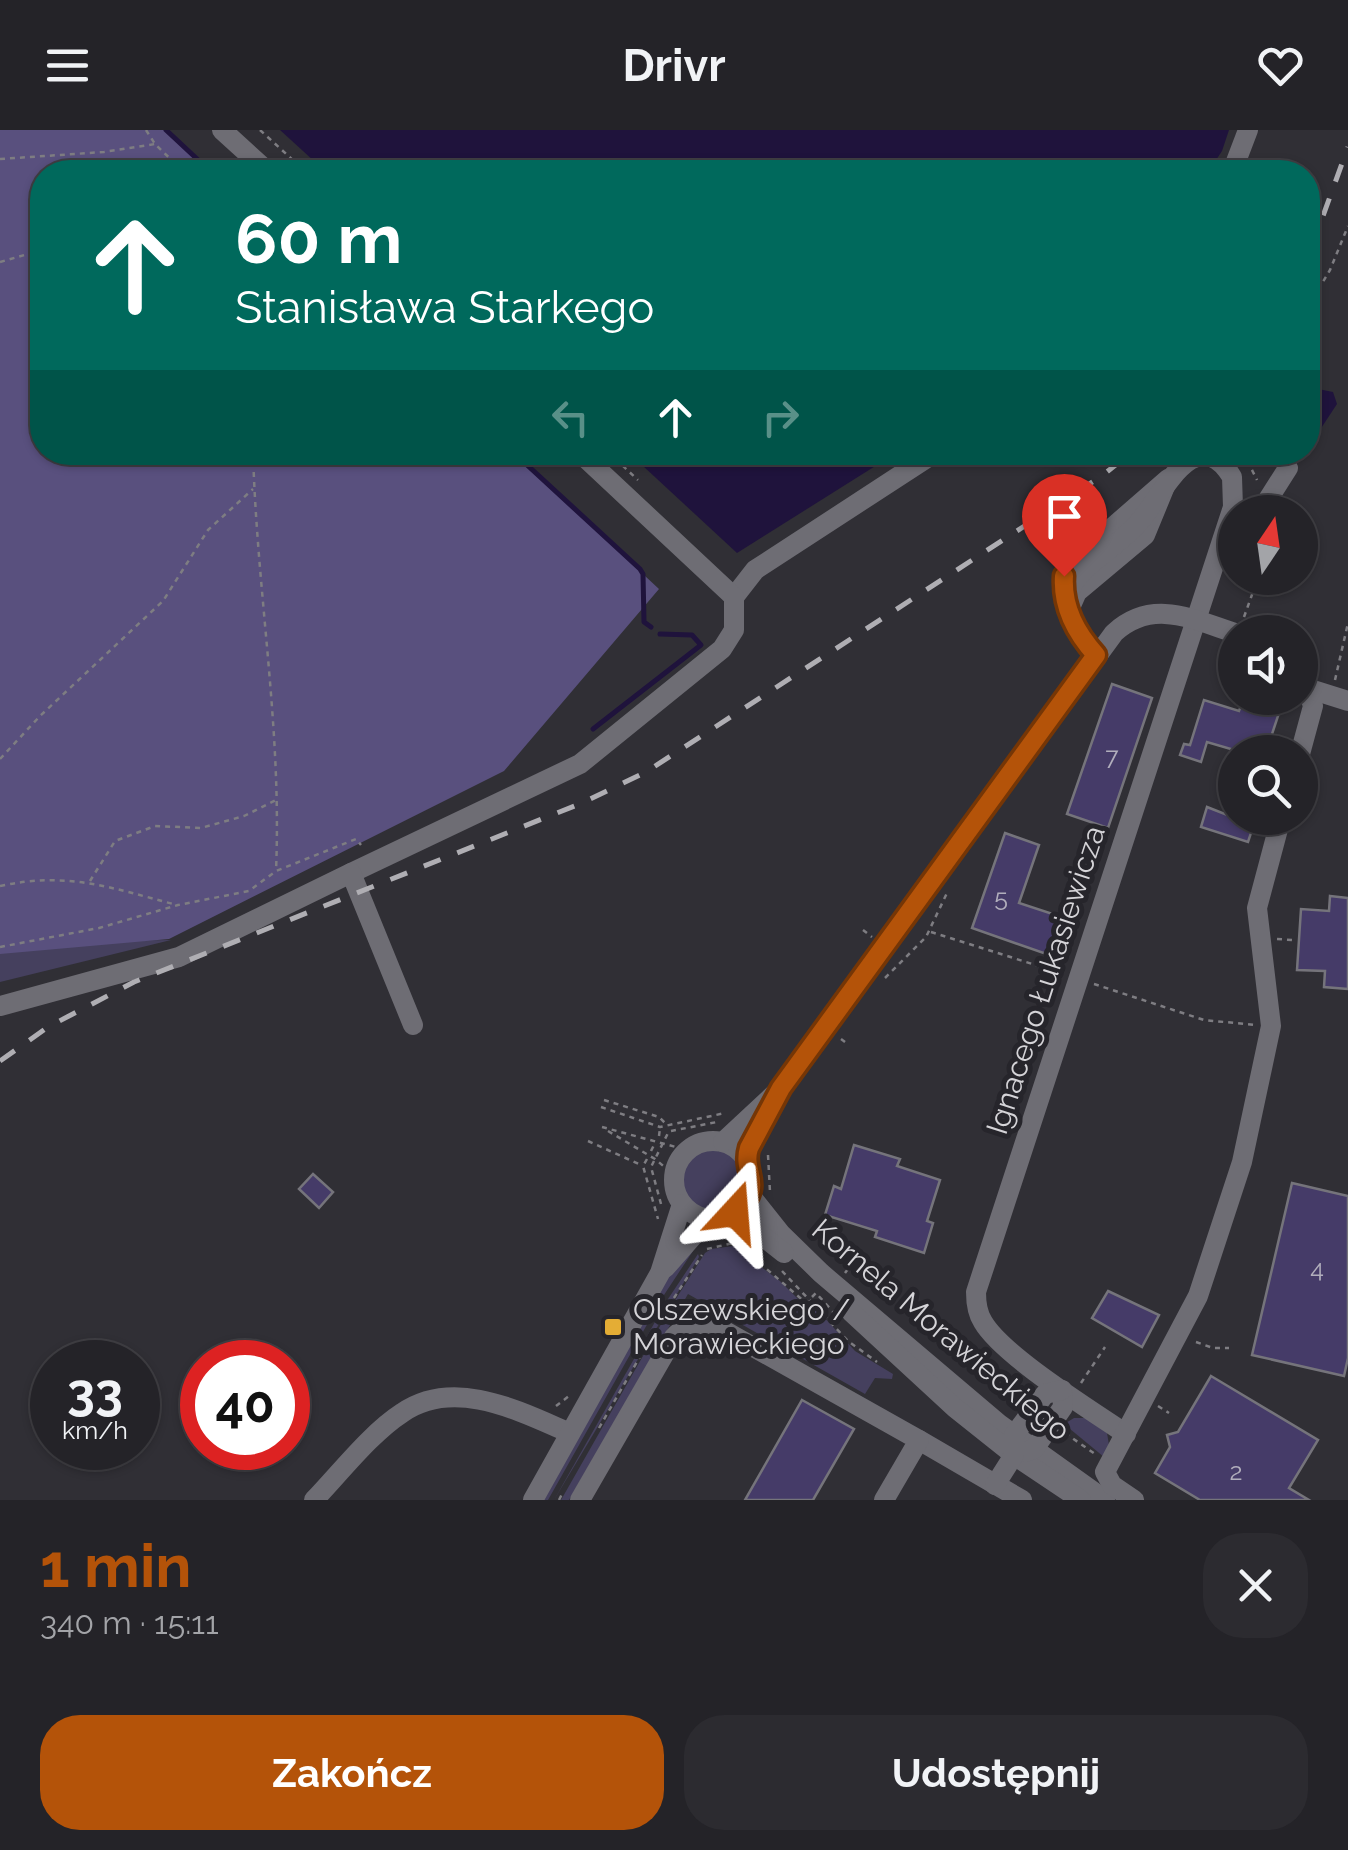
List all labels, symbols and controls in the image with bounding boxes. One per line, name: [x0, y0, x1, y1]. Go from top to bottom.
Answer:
icon: menu: [40, 38, 95, 93]
icon: heart: [1253, 38, 1308, 93]
text: Drivr: [622, 39, 726, 92]
text: 60 m: [235, 197, 402, 279]
icon: ahead: [70, 200, 200, 330]
text: Stanisława Starkego: [235, 281, 654, 334]
icon: left: [543, 390, 598, 445]
icon: ahead: [648, 390, 703, 445]
icon: right: [753, 390, 808, 445]
pin: [1022, 474, 1107, 577]
icon: arrive: [1037, 489, 1092, 544]
north arrow: [1218, 495, 1318, 595]
map controls: [1218, 495, 1318, 835]
button: sound: [1218, 615, 1318, 715]
button: search: [1218, 735, 1318, 835]
house number: 7: [1105, 741, 1119, 771]
street label: Ignacego Łukasiewicza: [979, 821, 1112, 1138]
house number: 5: [994, 882, 1008, 912]
position arrow: [683, 1160, 787, 1264]
street label: Kornela Morawieckiego: [805, 1212, 1077, 1448]
house number: 4: [1310, 1253, 1324, 1283]
place label: Olszewskiego / Morawieckiego: [633, 1292, 851, 1361]
marker: Olszewskiego / Morawieckiego: [602, 1316, 624, 1338]
speed limit sign: 40: [180, 1340, 310, 1470]
text: 33: [67, 1363, 123, 1422]
text: km/h: [62, 1415, 128, 1445]
house number: 2: [1229, 1456, 1243, 1486]
text: 1 min: [40, 1531, 191, 1601]
button: close: [1203, 1533, 1308, 1638]
text: 340 m · 15:11: [40, 1604, 219, 1641]
button: Zakończ: [40, 1715, 664, 1830]
button: Udostępnij: [684, 1715, 1308, 1830]

